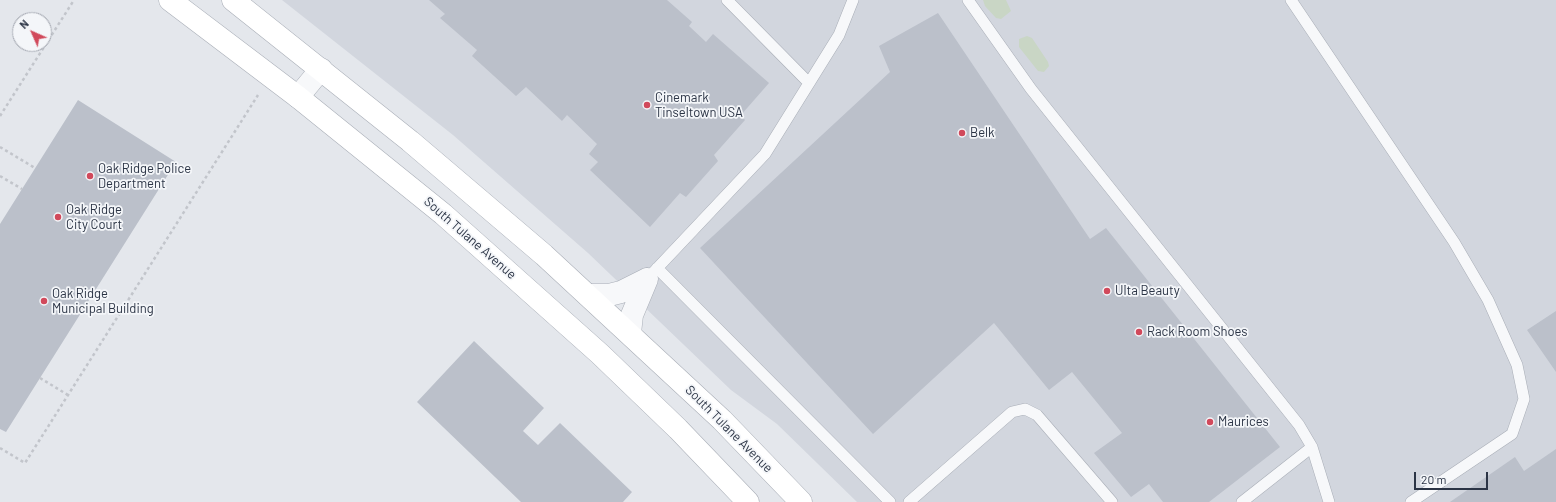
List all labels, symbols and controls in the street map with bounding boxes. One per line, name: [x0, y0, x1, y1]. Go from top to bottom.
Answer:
north arrow: [12, 12, 52, 52]
text: N: [17, 17, 31, 31]
place label: Cinemark Tinseltown USA: [655, 90, 743, 121]
marker: Cinemark Tinseltown USA: [642, 100, 652, 110]
place label: Belk: [970, 125, 995, 141]
marker: Belk: [957, 128, 967, 138]
place label: Oak Ridge Police Department: [98, 161, 191, 192]
marker: Oak Ridge Police Department: [85, 171, 95, 181]
street label: South Tulane Avenue: [421, 194, 519, 282]
place label: Oak Ridge City Court: [66, 202, 122, 233]
marker: Oak Ridge City Court: [53, 212, 63, 222]
place label: Ulta Beauty: [1115, 283, 1180, 299]
place label: Oak Ridge Municipal Building: [52, 286, 154, 317]
marker: Ulta Beauty: [1102, 286, 1112, 296]
marker: Oak Ridge Municipal Building: [39, 296, 49, 306]
place label: Rack Room Shoes: [1147, 324, 1248, 340]
marker: Rack Room Shoes: [1134, 327, 1144, 337]
street label: South Tulane Avenue: [682, 382, 776, 476]
place label: Maurices: [1218, 414, 1269, 430]
marker: Maurices: [1205, 417, 1215, 427]
scale bar: [1416, 464, 1490, 490]
text: 20 m: [1421, 472, 1447, 486]

